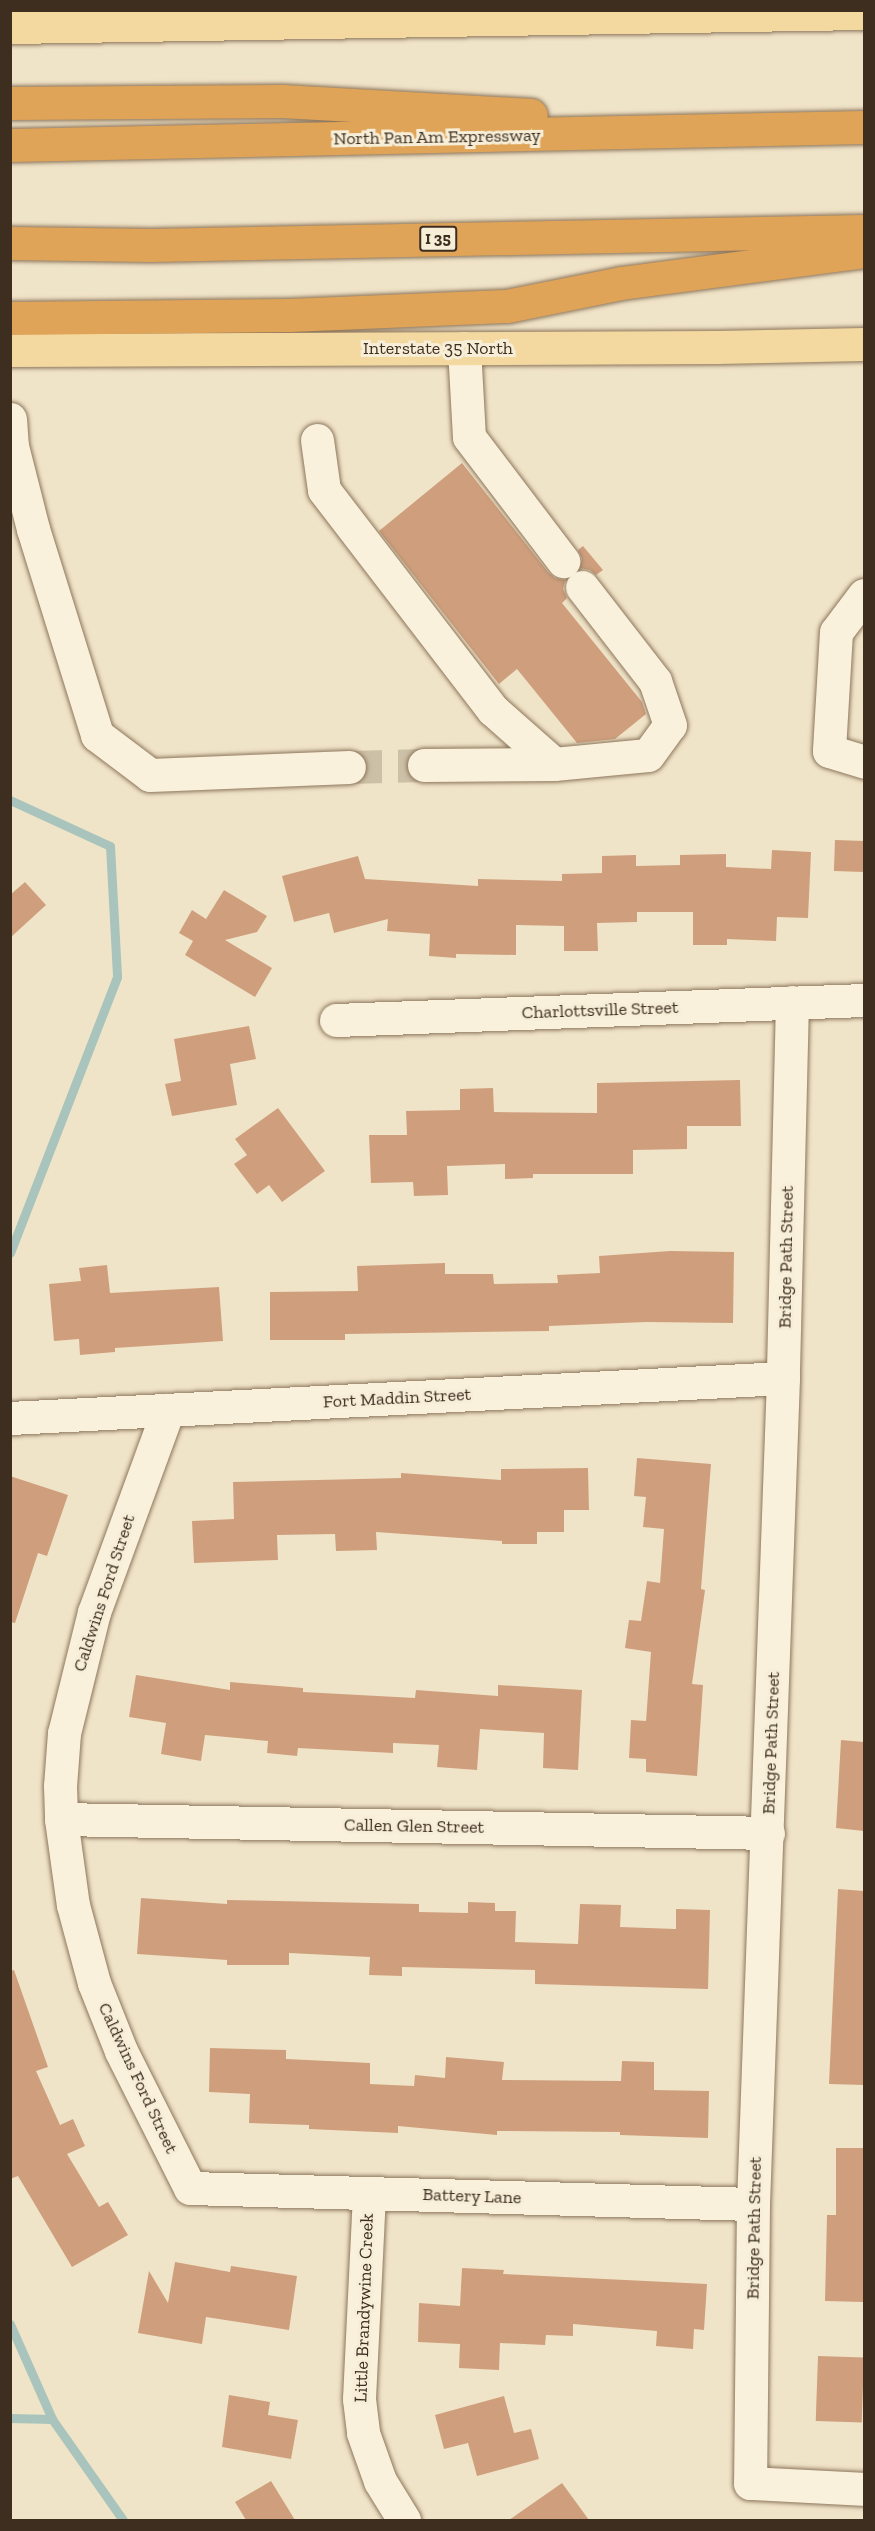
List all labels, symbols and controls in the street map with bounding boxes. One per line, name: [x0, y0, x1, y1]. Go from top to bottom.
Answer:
street label: North Pan Am Expressway: [333, 124, 541, 150]
road number: I 35: [418, 226, 458, 252]
street label: Interstate 35 North: [363, 337, 513, 359]
street label: Charlottsville Street: [521, 996, 679, 1024]
street label: Bridge Path Street: [774, 1185, 798, 1329]
street label: Fort Maddin Street: [322, 1383, 472, 1413]
street label: Caldwins Ford Street: [68, 1512, 140, 1674]
street label: Bridge Path Street: [758, 1671, 784, 1815]
street label: Callen Glen Street: [344, 1814, 484, 1838]
street label: Caldwins Ford Street: [94, 1999, 182, 2157]
street label: Bridge Path Street: [742, 2156, 766, 2300]
street label: Battery Lane: [422, 2183, 522, 2209]
street label: Little Brandywine Creek: [350, 2213, 378, 2403]

